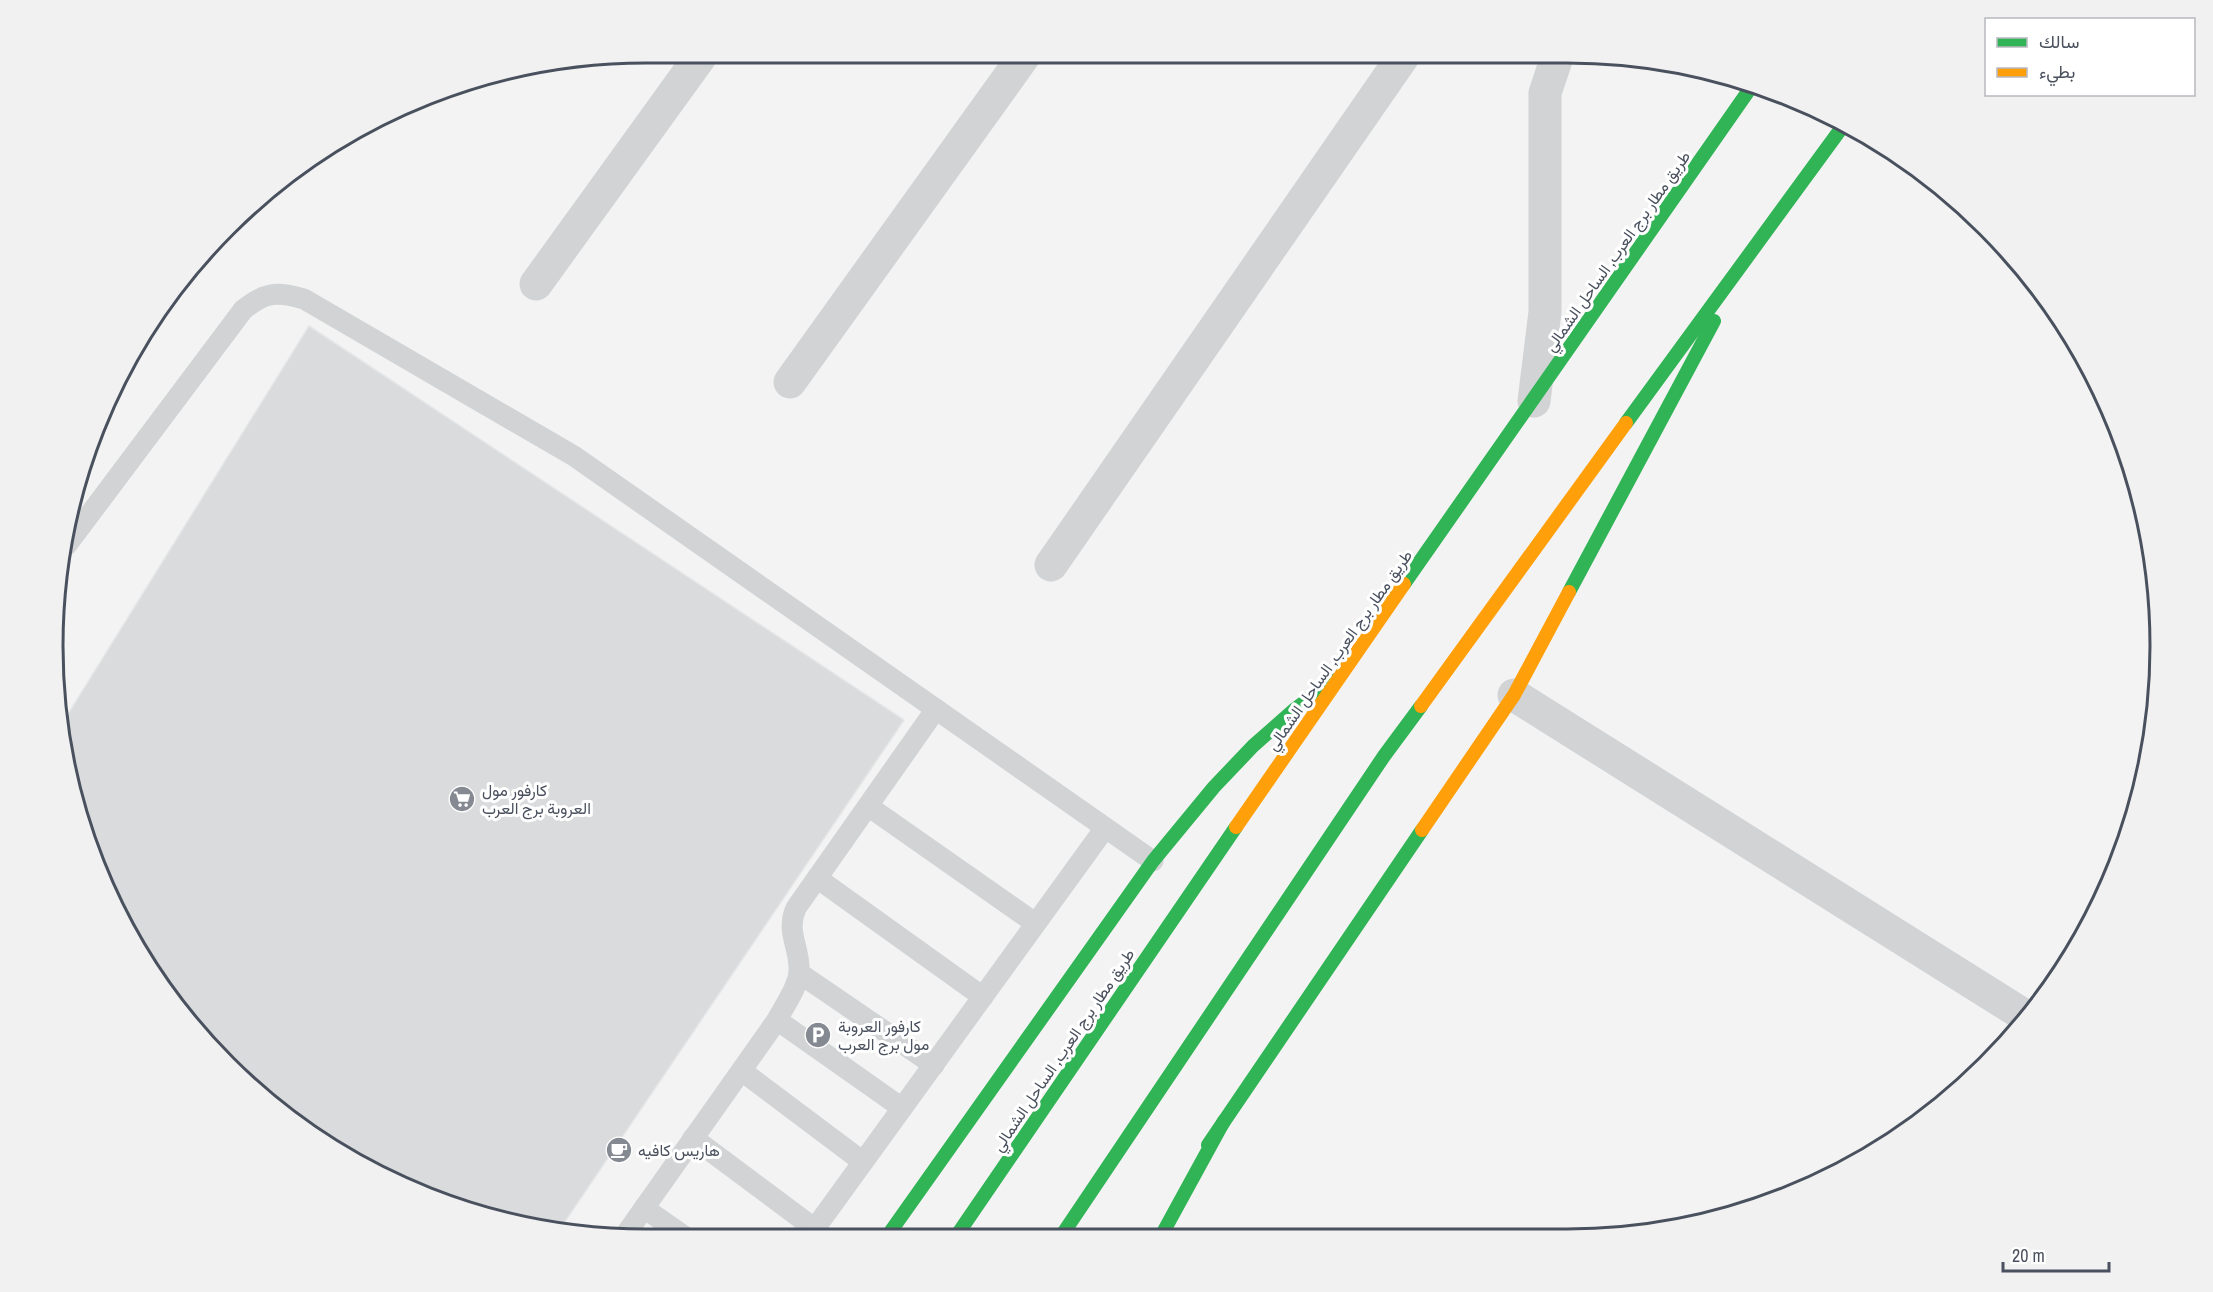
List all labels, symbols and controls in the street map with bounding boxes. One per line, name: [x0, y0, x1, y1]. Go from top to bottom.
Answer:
legend: [1985, 18, 2195, 96]
text: سالك: [2039, 29, 2079, 54]
text: بطيء: [2039, 59, 2075, 87]
street label: طريق مطار برج العرب, الساحل الشمالي: [1539, 146, 1697, 358]
street label: طريق مطار برج العرب, الساحل الشمالي: [1261, 545, 1419, 757]
place label: كارفور مول العروبة برج العرب: [482, 779, 591, 820]
supermarket icon: كارفور مول العروبة برج العرب: [447, 784, 477, 814]
street label: طريق مطار برج العرب, الساحل الشمالي: [987, 944, 1142, 1157]
place label: كارفور العروبة مول برج العرب: [838, 1015, 929, 1056]
parking icon: كارفور العروبة مول برج العرب: [803, 1020, 833, 1050]
cafe icon: هاريس كافيه: [604, 1135, 634, 1165]
place label: هاريس كافيه: [638, 1139, 720, 1161]
scale bar: [2003, 1235, 2110, 1273]
text: 20 m: [2012, 1243, 2045, 1268]

